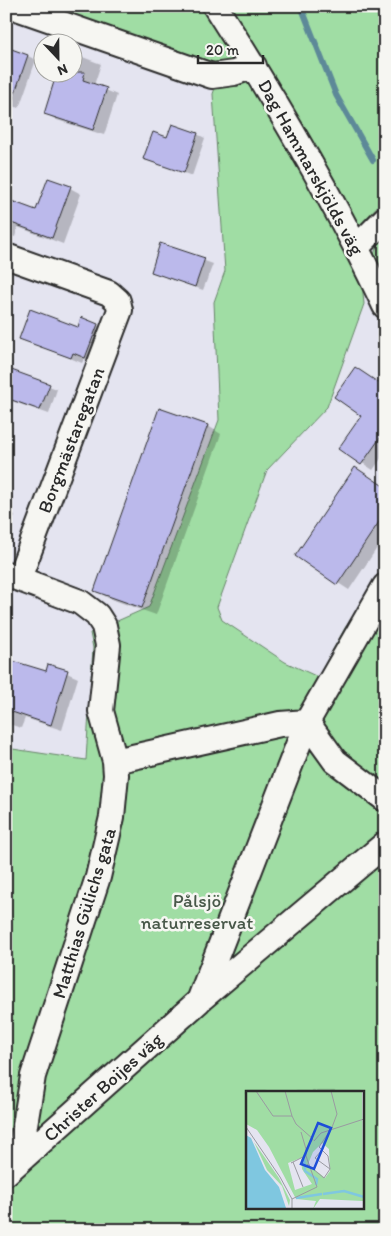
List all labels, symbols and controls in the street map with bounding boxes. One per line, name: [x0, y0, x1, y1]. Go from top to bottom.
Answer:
north arrow: [32, 32, 82, 82]
scale bar: [198, 32, 264, 64]
text: 20 m: [206, 41, 240, 59]
text: N: [55, 60, 70, 79]
street label: Dag Hammarskjölds väg: [253, 75, 369, 259]
street label: Borgmästaregatan: [33, 364, 110, 516]
street label: Matthias Gülichs gata: [47, 825, 121, 1001]
park label: Pålsjö naturreservat: [141, 889, 253, 934]
street label: Christer Boijes väg: [39, 1027, 167, 1147]
inset map: [246, 1091, 364, 1208]

